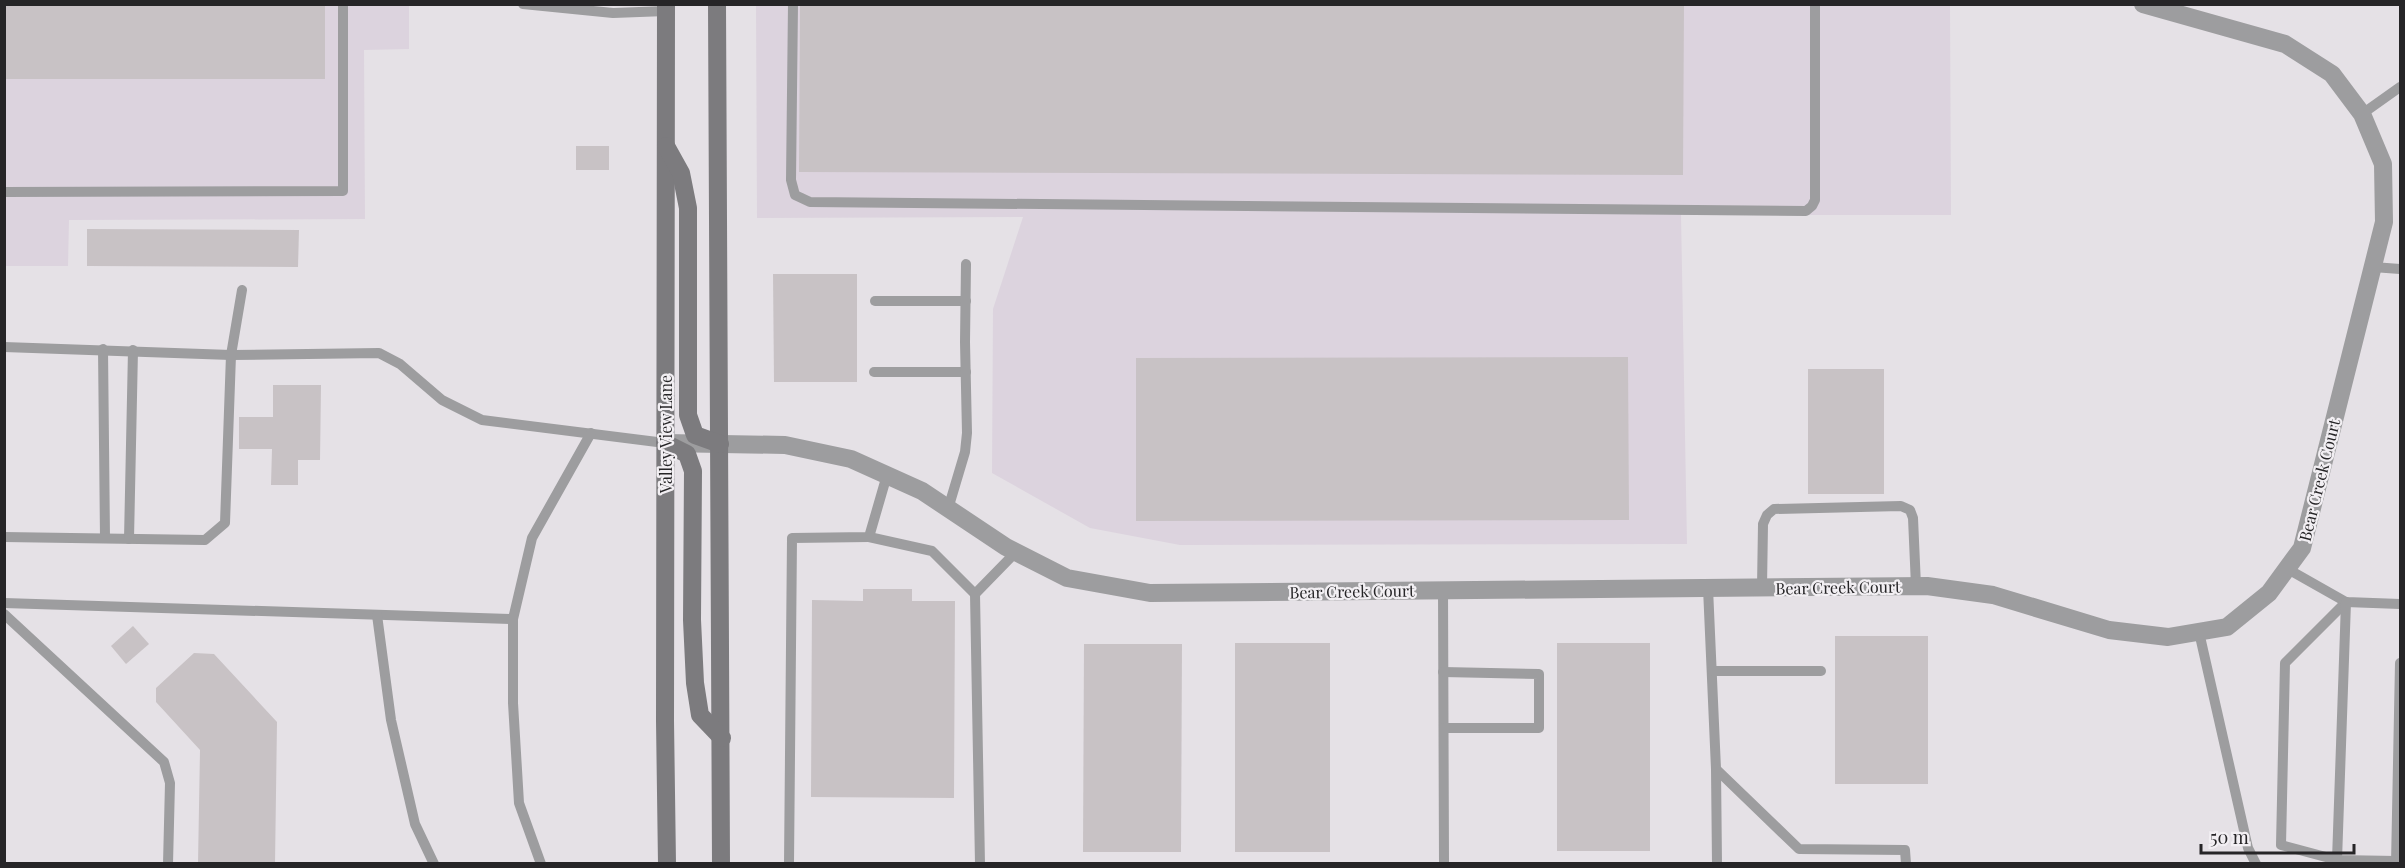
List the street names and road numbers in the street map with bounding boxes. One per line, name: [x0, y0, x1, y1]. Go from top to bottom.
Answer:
street label: Valley View Lane: [655, 375, 676, 494]
street label: Bear Creek Court: [2294, 416, 2344, 543]
street label: Bear Creek Court: [1775, 575, 1901, 599]
street label: Bear Creek Court: [1289, 579, 1415, 603]

